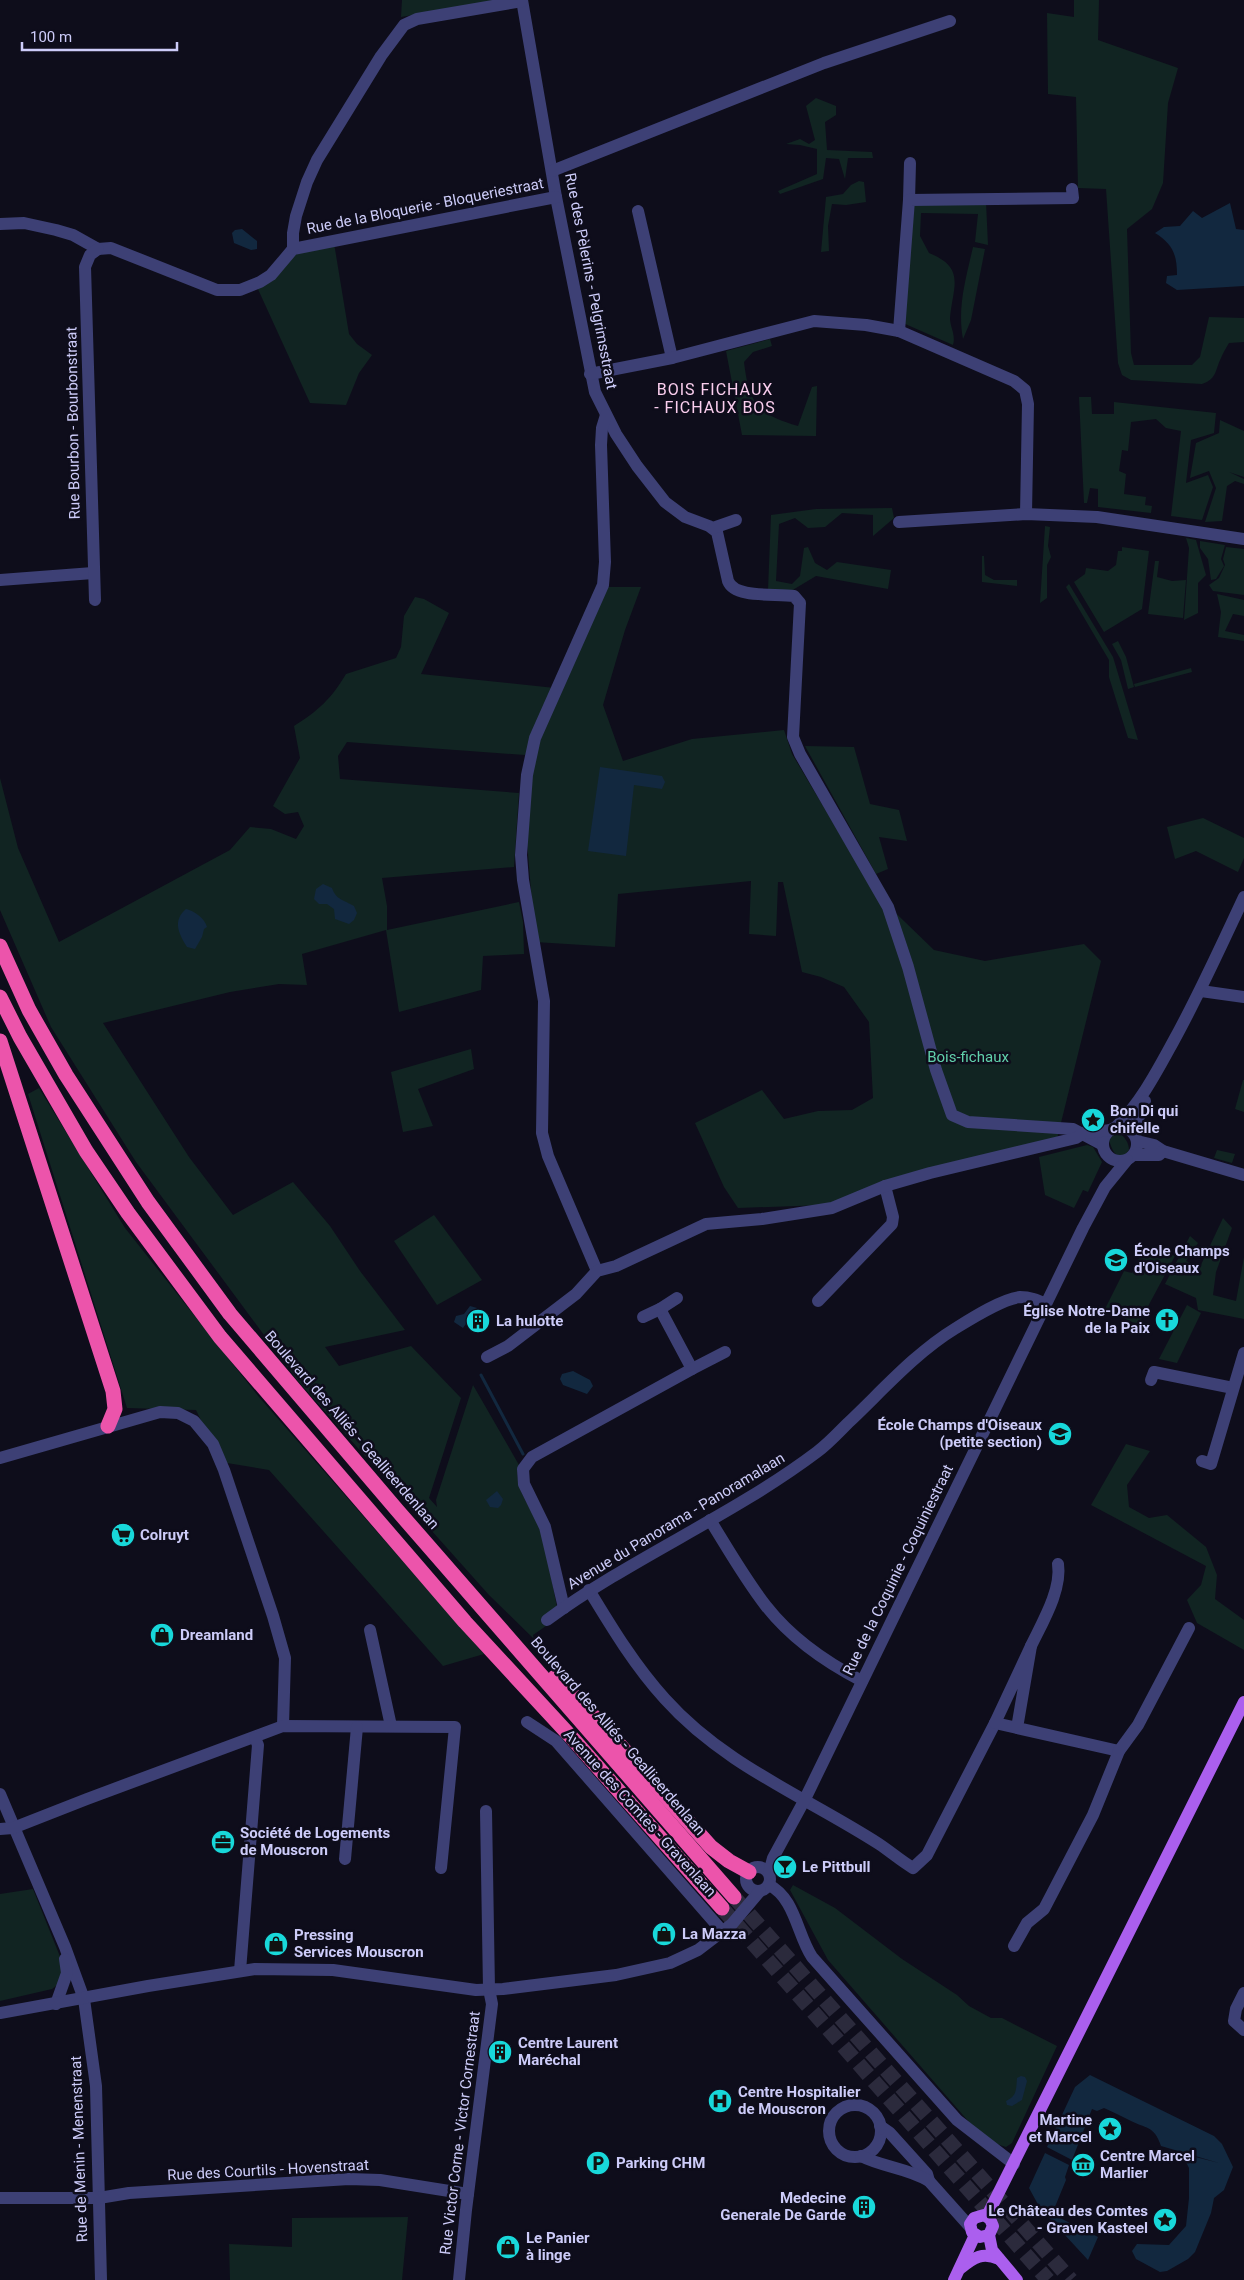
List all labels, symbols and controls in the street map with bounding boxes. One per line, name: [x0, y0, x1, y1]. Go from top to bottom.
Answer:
scale bar: [22, 20, 178, 52]
text: 100 m: [30, 28, 72, 46]
street label: Rue des Pèlerins - Pelgrimsstraat: [561, 171, 621, 391]
street label: Rue de la Bloquerie - Bloqueriestraat: [305, 174, 545, 238]
street label: Rue Bourbon - Bourbonstraat: [62, 327, 84, 519]
district label: BOIS FICHAUX - FICHAUX BOS: [654, 380, 776, 417]
park label: Bois-fichaux: [927, 1048, 1009, 1066]
place label: Bon Di qui chifelle: [1110, 1102, 1178, 1137]
place icon: Bon Di qui chifelle: [1080, 1107, 1106, 1133]
place label: École Champs d'Oiseaux: [1134, 1242, 1230, 1277]
school or university icon: École Champs d'Oiseaux: [1103, 1247, 1129, 1273]
place label: Église Notre-Dame de la Paix: [1023, 1302, 1150, 1337]
church icon: Église Notre-Dame de la Paix: [1154, 1307, 1180, 1333]
building icon: La hulotte: [465, 1308, 491, 1334]
place label: La hulotte: [496, 1312, 563, 1330]
street label: Boulevard des Alliés - Geallieerdenlaan: [261, 1327, 443, 1533]
place label: École Champs d'Oiseaux (petite section): [877, 1416, 1042, 1451]
school or university icon: École Champs d'Oiseaux (petite section): [1047, 1421, 1073, 1447]
street label: Avenue du Panorama - Panoramalaan: [564, 1449, 788, 1593]
street label: Rue de la Coquinie - Coquiniestraat: [839, 1462, 957, 1678]
supermarket icon: Colruyt: [110, 1522, 136, 1548]
place label: Colruyt: [140, 1526, 189, 1544]
shop icon: Dreamland: [149, 1622, 175, 1648]
place label: Dreamland: [180, 1626, 253, 1644]
street label: Boulevard des Alliés - Geallieerdenlaan: [527, 1633, 709, 1839]
street label: Avenue des Comtes - Gravenlaan: [560, 1726, 720, 1900]
place label: Société de Logements de Mouscron: [240, 1824, 391, 1859]
office icon: Société de Logements de Mouscron: [210, 1829, 236, 1855]
bar icon: Le Pittbull: [772, 1854, 798, 1880]
place label: Le Pittbull: [802, 1858, 871, 1876]
shop icon: La Mazza: [651, 1921, 677, 1947]
place label: La Mazza: [682, 1925, 746, 1943]
place label: Pressing Services Mouscron: [294, 1926, 424, 1961]
shop icon: Pressing Services Mouscron: [263, 1931, 289, 1957]
street label: Rue Victor Corne - Victor Cornestraat: [436, 2010, 484, 2256]
place label: Centre Laurent Maréchal: [518, 2034, 618, 2069]
building icon: Centre Laurent Maréchal: [487, 2039, 513, 2065]
street label: Rue de Menin - Menenstraat: [67, 2055, 91, 2242]
place label: Centre Hospitalier de Mouscron: [738, 2083, 861, 2118]
hospital icon: Centre Hospitalier de Mouscron: [707, 2088, 733, 2114]
place label: Martine et Marcel: [1029, 2111, 1092, 2146]
place icon: Martine et Marcel: [1097, 2116, 1123, 2142]
place label: Centre Marcel Marlier: [1100, 2147, 1195, 2182]
parking icon: Parking CHM: [585, 2150, 611, 2176]
museum icon: Centre Marcel Marlier: [1070, 2152, 1096, 2178]
place label: Parking CHM: [616, 2154, 705, 2172]
street label: Rue des Courtils - Hovenstraat: [167, 2156, 369, 2184]
place label: Medecine Generale De Garde: [720, 2189, 846, 2224]
building icon: Medecine Generale De Garde: [851, 2194, 877, 2220]
place label: Le Château des Comtes - Graven Kasteel: [988, 2202, 1148, 2237]
place icon: Le Château des Comtes - Graven Kasteel: [1152, 2207, 1178, 2233]
place label: Le Panier à linge: [526, 2229, 590, 2264]
shop icon: Le Panier à linge: [495, 2234, 521, 2260]

